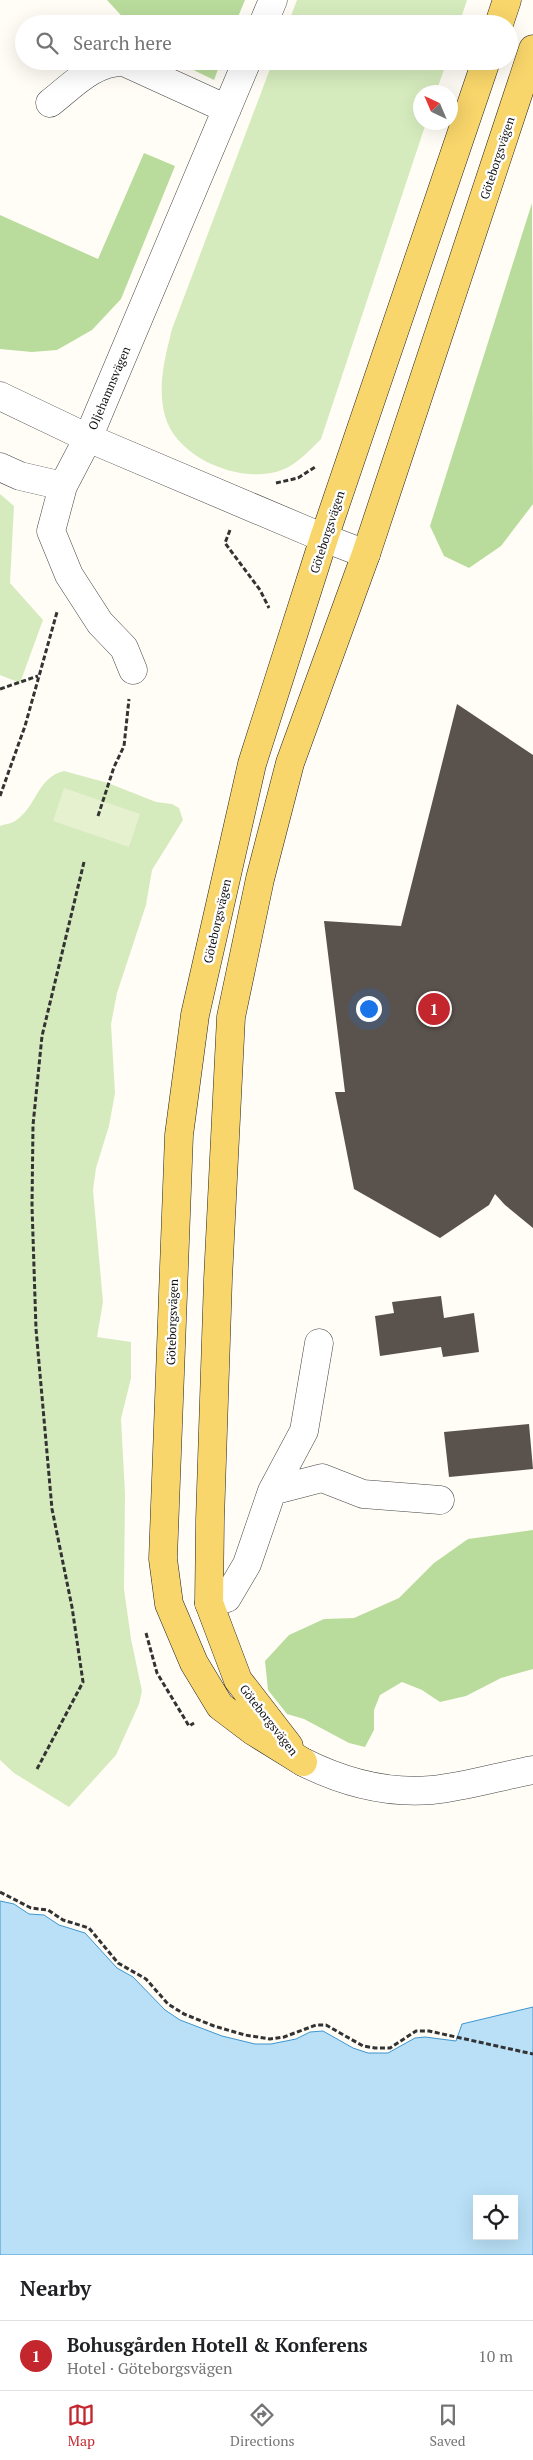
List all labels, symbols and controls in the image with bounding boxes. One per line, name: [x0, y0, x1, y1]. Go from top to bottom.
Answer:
search box: [15, 15, 518, 70]
icon: search: [33, 29, 61, 57]
text: Search here: [73, 30, 172, 55]
north arrow: [413, 85, 458, 130]
street label: Göteborgsvägen: [477, 115, 517, 201]
street label: Oljehamnsvägen: [85, 344, 133, 432]
street label: Göteborgsvägen: [307, 489, 347, 575]
street label: Göteborgsvägen: [200, 877, 234, 965]
pin: 1: [418, 990, 450, 1028]
your location: [356, 996, 382, 1022]
street label: Göteborgsvägen: [163, 1279, 181, 1365]
street label: Göteborgsvägen: [237, 1681, 301, 1759]
map controls: [473, 2195, 518, 2240]
button: locate: [473, 2195, 518, 2240]
text: Nearby: [20, 2274, 91, 2302]
text: Bohusgården Hotell & Konferens: [67, 2332, 367, 2357]
text: 1: [31, 2345, 41, 2367]
text: 10 m: [478, 2345, 513, 2367]
text: Hotel · Göteborgsvägen: [67, 2357, 233, 2379]
tab: Map: [67, 2401, 95, 2450]
tab: Directions: [230, 2401, 295, 2450]
tab: Saved: [429, 2401, 466, 2450]

